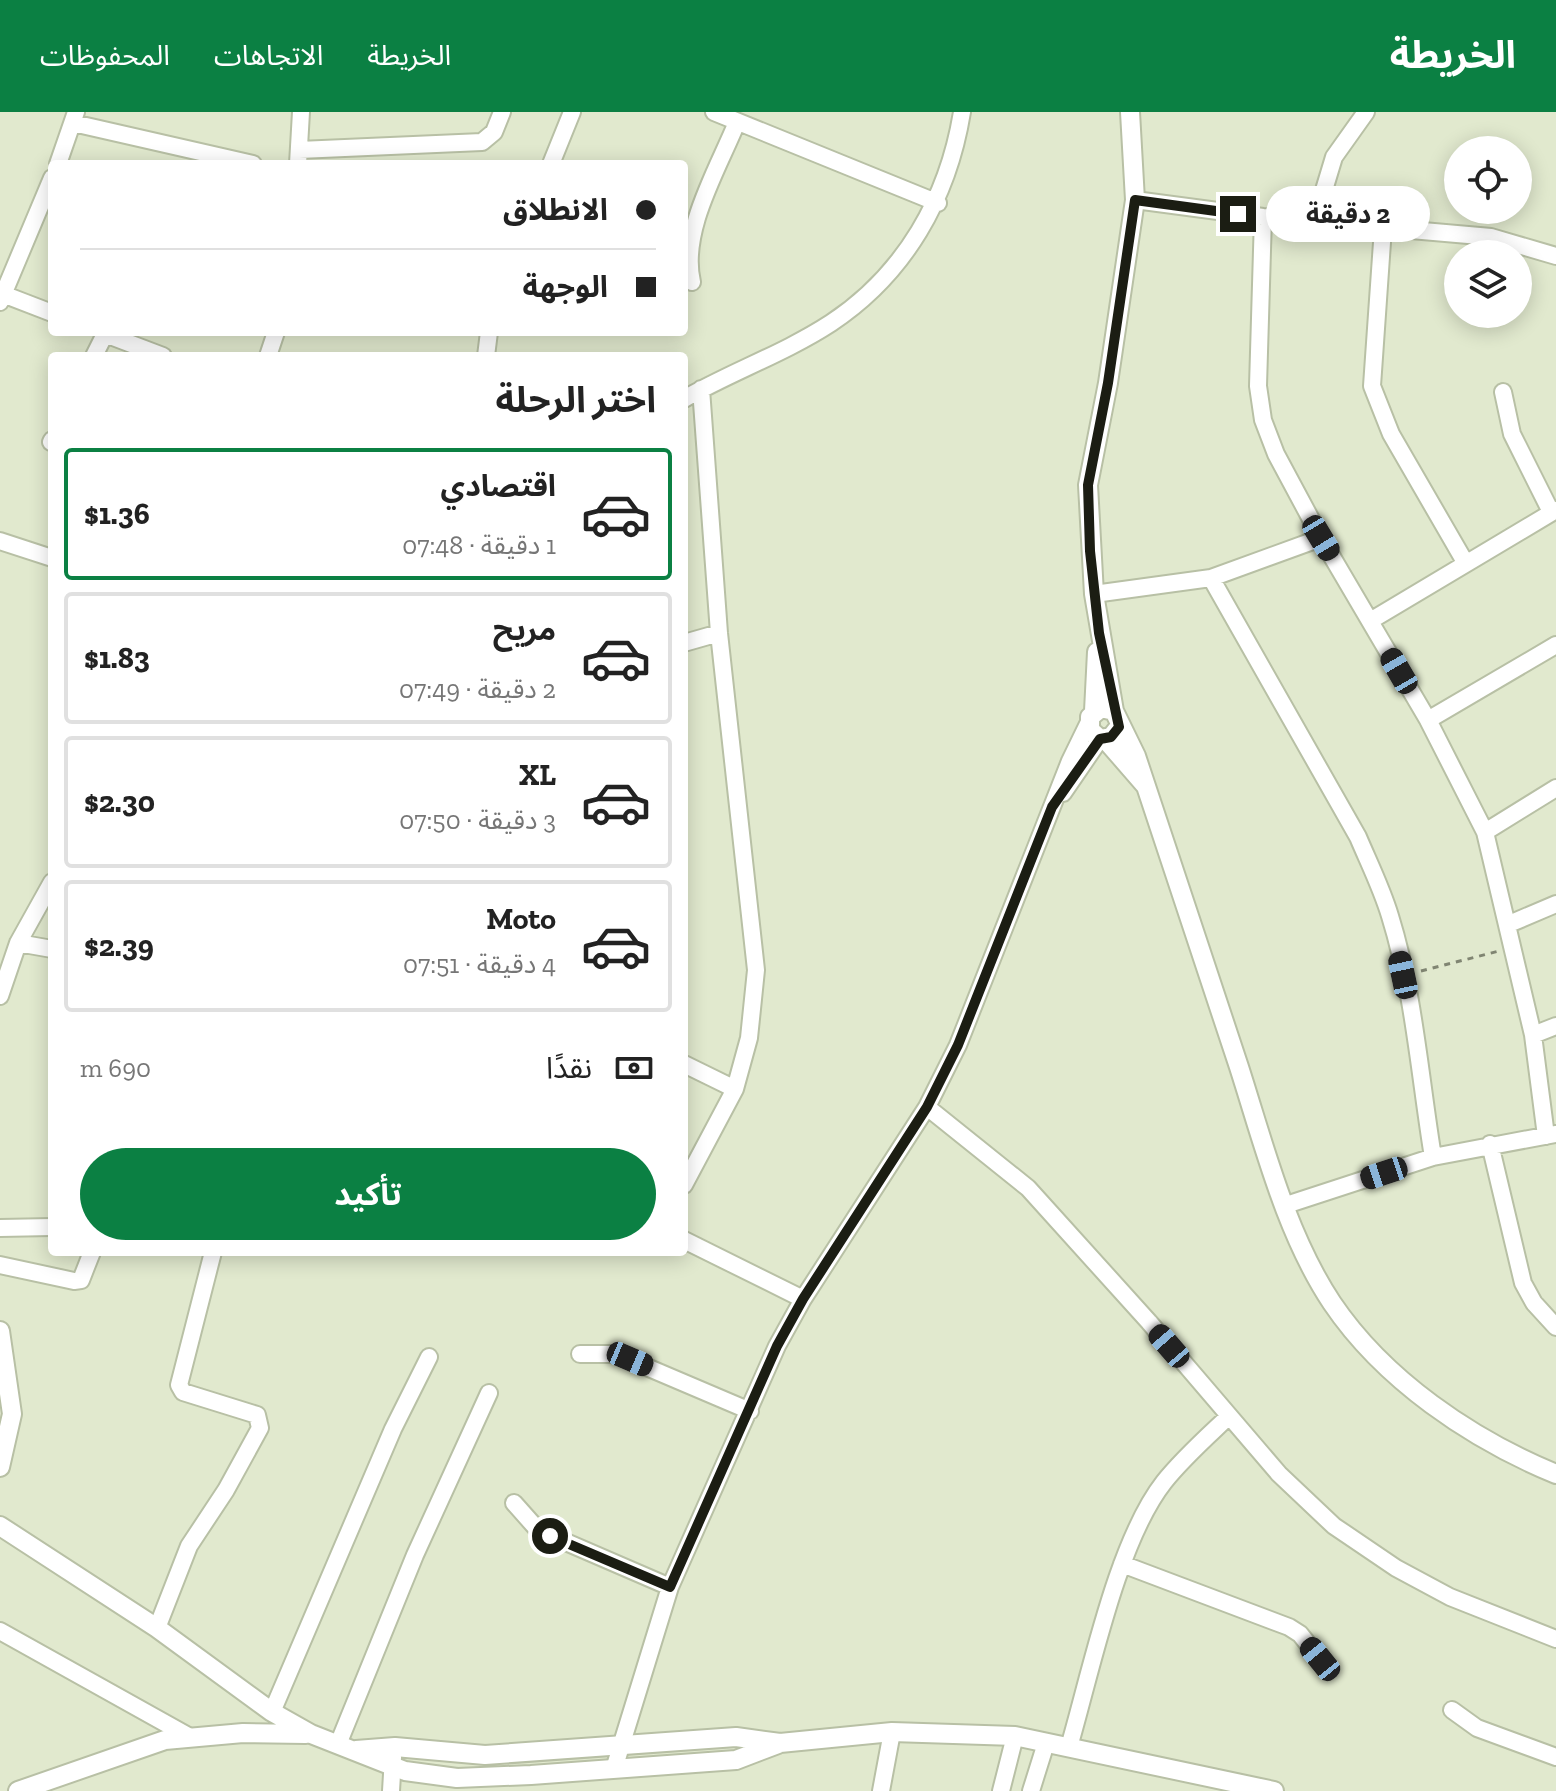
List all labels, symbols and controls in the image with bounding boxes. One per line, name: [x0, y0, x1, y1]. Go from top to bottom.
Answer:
text: الخريطة: [1390, 32, 1516, 78]
text: المحفوظات: [40, 39, 170, 72]
text: الاتجاهات: [214, 39, 323, 72]
text: الخريطة: [367, 39, 451, 72]
map controls: [1444, 136, 1532, 328]
button: locate: [1444, 136, 1532, 224]
callout: 2 دقيقة: [1266, 186, 1430, 242]
text: الانطلاق: [503, 192, 608, 228]
route end: [1220, 196, 1256, 232]
text: 2 دقيقة: [1306, 198, 1390, 230]
button: layers: [1444, 240, 1532, 328]
text: الوجهة: [523, 269, 608, 305]
text: اختر الرحلة: [496, 378, 656, 421]
text: اقتصادي: [441, 468, 556, 504]
icon: car: [580, 478, 652, 550]
text: $1.36: [84, 496, 150, 532]
car: [1298, 511, 1344, 565]
text: 1 دقيقة · 07:48: [402, 529, 556, 561]
text: مريح: [493, 612, 556, 648]
icon: car: [580, 622, 652, 694]
text: $1.83: [84, 640, 150, 676]
car: [1377, 644, 1421, 698]
text: 2 دقيقة · 07:49: [399, 673, 556, 705]
text: XL: [519, 757, 556, 793]
icon: car: [580, 766, 652, 838]
text: $2.30: [84, 784, 155, 820]
text: 3 دقيقة · 07:50: [399, 804, 556, 836]
text: Moto: [486, 901, 556, 937]
icon: car: [580, 910, 652, 982]
text: $2.39: [84, 928, 154, 964]
text: 4 دقيقة · 07:51: [403, 948, 556, 980]
car: [1386, 949, 1420, 1001]
icon: cash: [612, 1046, 656, 1090]
text: نقدًا: [546, 1050, 592, 1086]
text: 690 m: [80, 1052, 151, 1084]
button: تأكيد: [80, 1148, 656, 1240]
car: [1357, 1154, 1411, 1192]
car: [1144, 1320, 1194, 1372]
car: [603, 1339, 657, 1379]
route start: [532, 1518, 568, 1554]
car: [1296, 1633, 1344, 1685]

